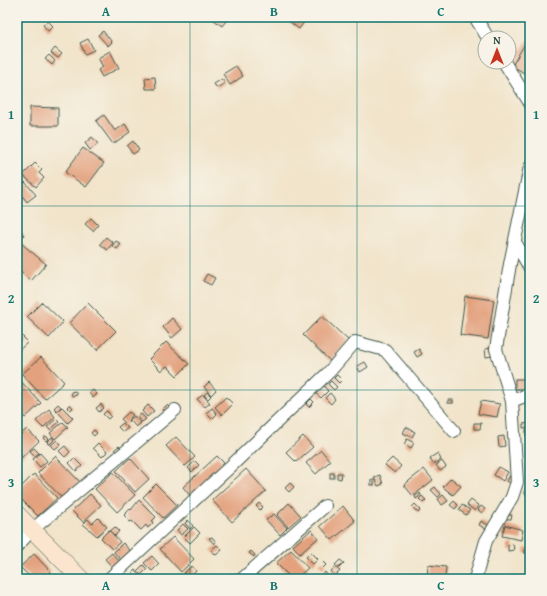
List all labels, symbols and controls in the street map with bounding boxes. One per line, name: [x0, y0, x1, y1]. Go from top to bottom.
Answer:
text: A: [102, 2, 111, 21]
text: B: [270, 2, 278, 21]
text: C: [437, 2, 445, 21]
north arrow: [477, 30, 517, 70]
text: N: [493, 32, 501, 48]
text: 1: [8, 105, 14, 124]
text: 1: [533, 105, 539, 124]
text: 2: [8, 289, 15, 308]
text: 2: [533, 289, 540, 308]
text: 3: [8, 473, 14, 492]
text: 3: [533, 473, 539, 492]
text: A: [102, 576, 111, 595]
text: B: [270, 576, 278, 595]
text: C: [437, 576, 445, 595]

